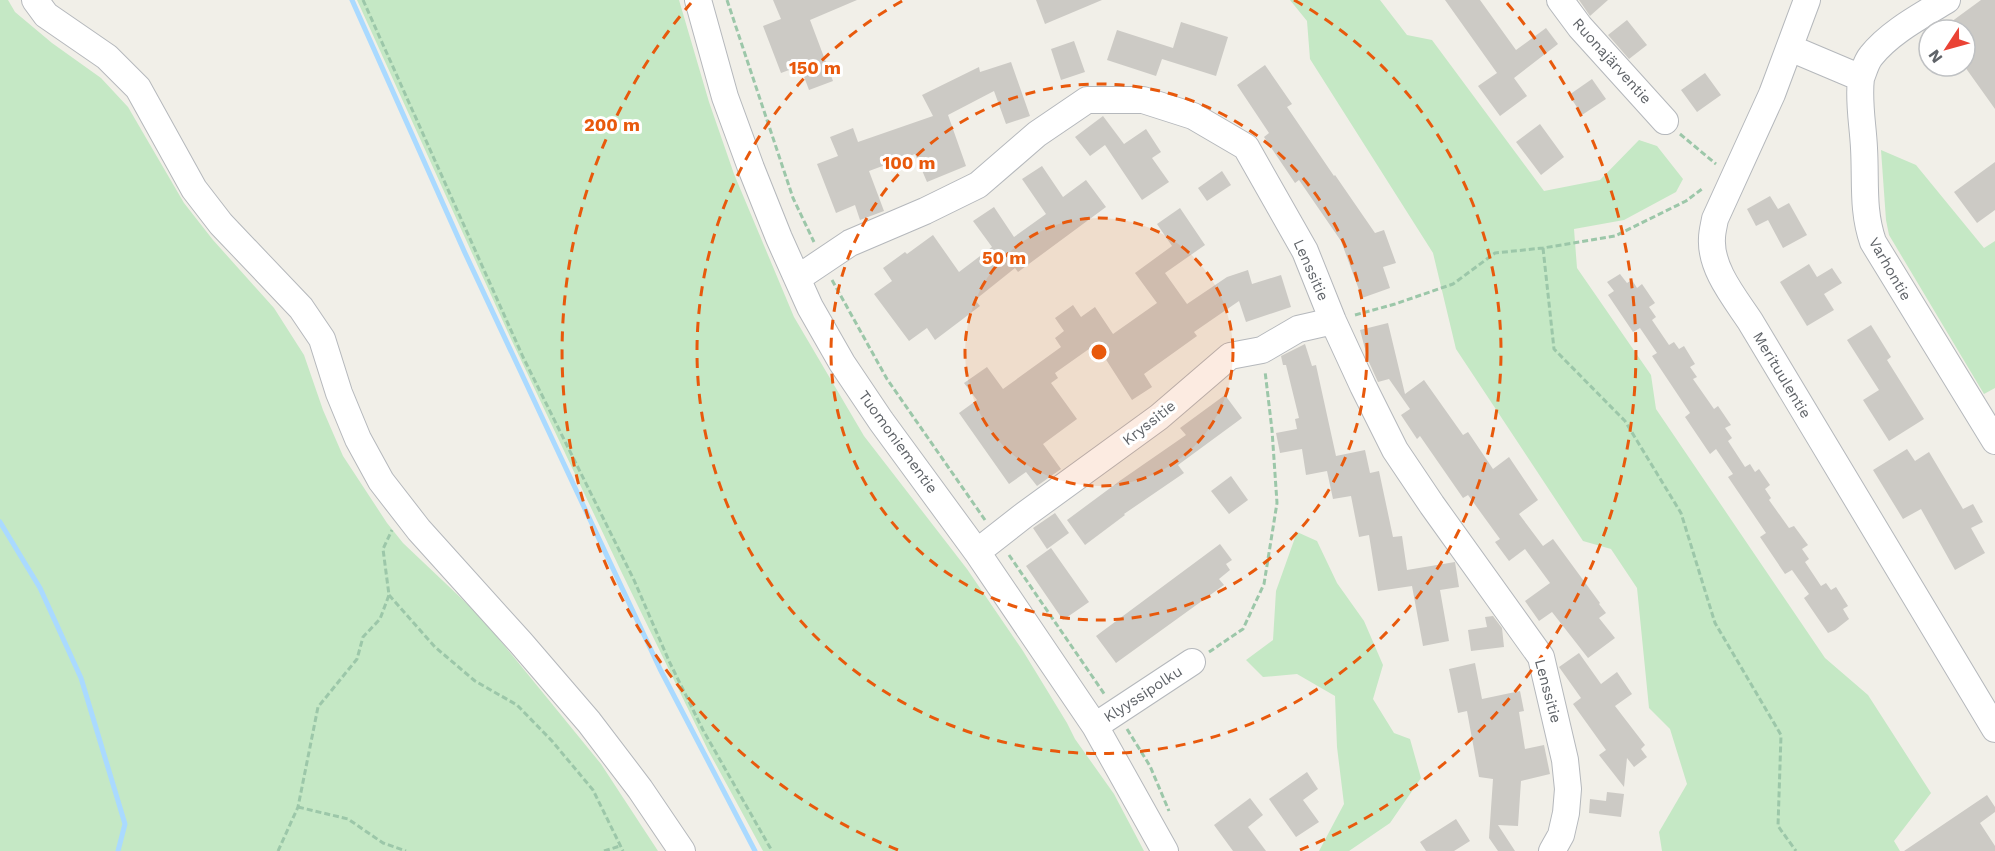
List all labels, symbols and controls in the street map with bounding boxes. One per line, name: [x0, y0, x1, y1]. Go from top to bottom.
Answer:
street label: Ruonajärventie: [1569, 14, 1655, 108]
north arrow: [1917, 18, 1977, 78]
text: N: [1924, 46, 1946, 67]
text: 150 m: [789, 57, 841, 78]
text: 200 m: [584, 114, 640, 135]
text: 100 m: [882, 152, 936, 173]
street label: Varhontie: [1865, 234, 1915, 304]
street label: Lenssitie: [1289, 236, 1333, 304]
text: 50 m: [982, 247, 1026, 268]
street label: Merituulentie: [1749, 329, 1815, 421]
centre of rings: [1089, 342, 1109, 362]
street label: Tuomoniementie: [855, 387, 941, 497]
street label: Kryssitie: [1119, 397, 1179, 449]
street label: Lenssitie: [1531, 657, 1565, 725]
street label: Klyyssipolku: [1100, 662, 1186, 726]

